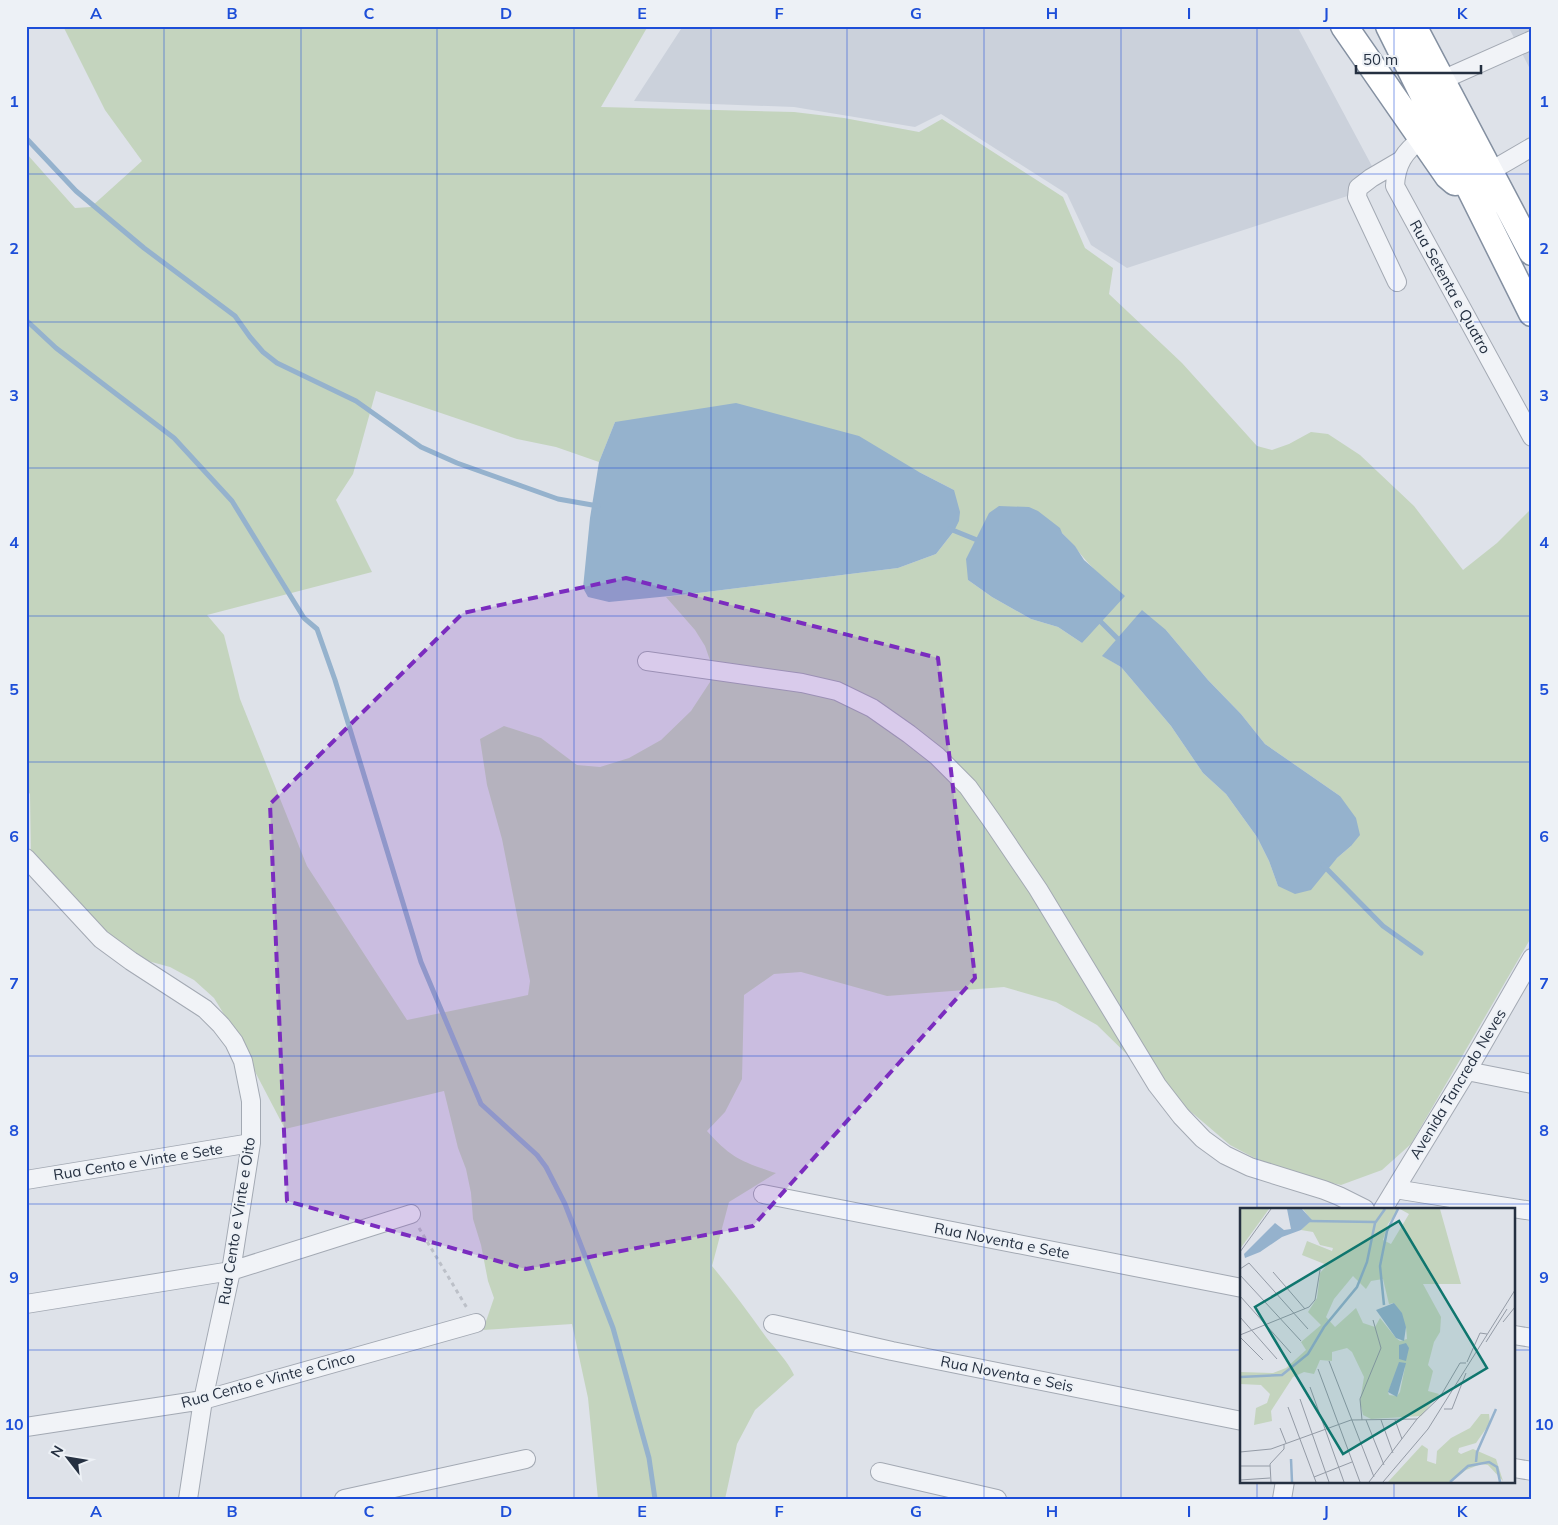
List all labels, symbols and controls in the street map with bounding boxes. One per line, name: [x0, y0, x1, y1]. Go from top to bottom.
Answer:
text: A: [90, 3, 102, 23]
text: B: [226, 3, 238, 23]
text: C: [364, 3, 375, 23]
text: D: [500, 3, 512, 23]
text: E: [637, 3, 647, 23]
text: F: [774, 3, 784, 23]
text: G: [910, 3, 922, 23]
text: H: [1046, 3, 1058, 23]
text: I: [1187, 3, 1191, 23]
text: J: [1323, 3, 1329, 23]
text: K: [1457, 3, 1469, 23]
scale bar: [1356, 42, 1480, 74]
text: 50 m: [1363, 50, 1398, 69]
text: 1: [9, 91, 19, 111]
text: 1: [1539, 91, 1549, 111]
street label: Rua Setenta e Quatro: [1406, 216, 1495, 357]
text: 2: [9, 238, 19, 258]
text: 2: [1539, 238, 1549, 258]
text: 3: [9, 385, 19, 405]
text: 3: [1539, 385, 1549, 405]
text: 4: [9, 532, 19, 552]
text: 4: [1539, 532, 1549, 552]
text: 5: [9, 679, 19, 699]
text: 5: [1539, 679, 1549, 699]
text: 6: [9, 826, 19, 846]
text: 6: [1539, 826, 1549, 846]
text: 7: [9, 973, 19, 993]
text: 7: [1539, 973, 1549, 993]
street label: Avenida Tancredo Neves: [1405, 1005, 1510, 1162]
text: 8: [9, 1120, 19, 1140]
text: 8: [1539, 1120, 1549, 1140]
street label: Rua Cento e Vinte e Oito: [214, 1136, 259, 1306]
street label: Rua Cento e Vinte e Sete: [52, 1139, 224, 1184]
inset map: [1240, 1208, 1516, 1482]
street label: Rua Noventa e Sete: [933, 1218, 1071, 1263]
text: 9: [9, 1267, 19, 1287]
text: 9: [1539, 1267, 1549, 1287]
street label: Rua Cento e Vinte e Cinco: [179, 1347, 357, 1412]
street label: Rua Noventa e Seis: [939, 1351, 1075, 1396]
text: 10: [4, 1414, 24, 1434]
text: 10: [1534, 1414, 1554, 1434]
north arrow: [42, 1432, 92, 1482]
text: N: [46, 1442, 67, 1460]
text: A: [90, 1501, 102, 1521]
text: B: [226, 1501, 238, 1521]
text: C: [364, 1501, 375, 1521]
text: D: [500, 1501, 512, 1521]
text: E: [637, 1501, 647, 1521]
text: F: [774, 1501, 784, 1521]
text: G: [910, 1501, 922, 1521]
text: H: [1046, 1501, 1058, 1521]
text: I: [1187, 1501, 1191, 1521]
text: J: [1323, 1501, 1329, 1521]
text: K: [1457, 1501, 1469, 1521]

